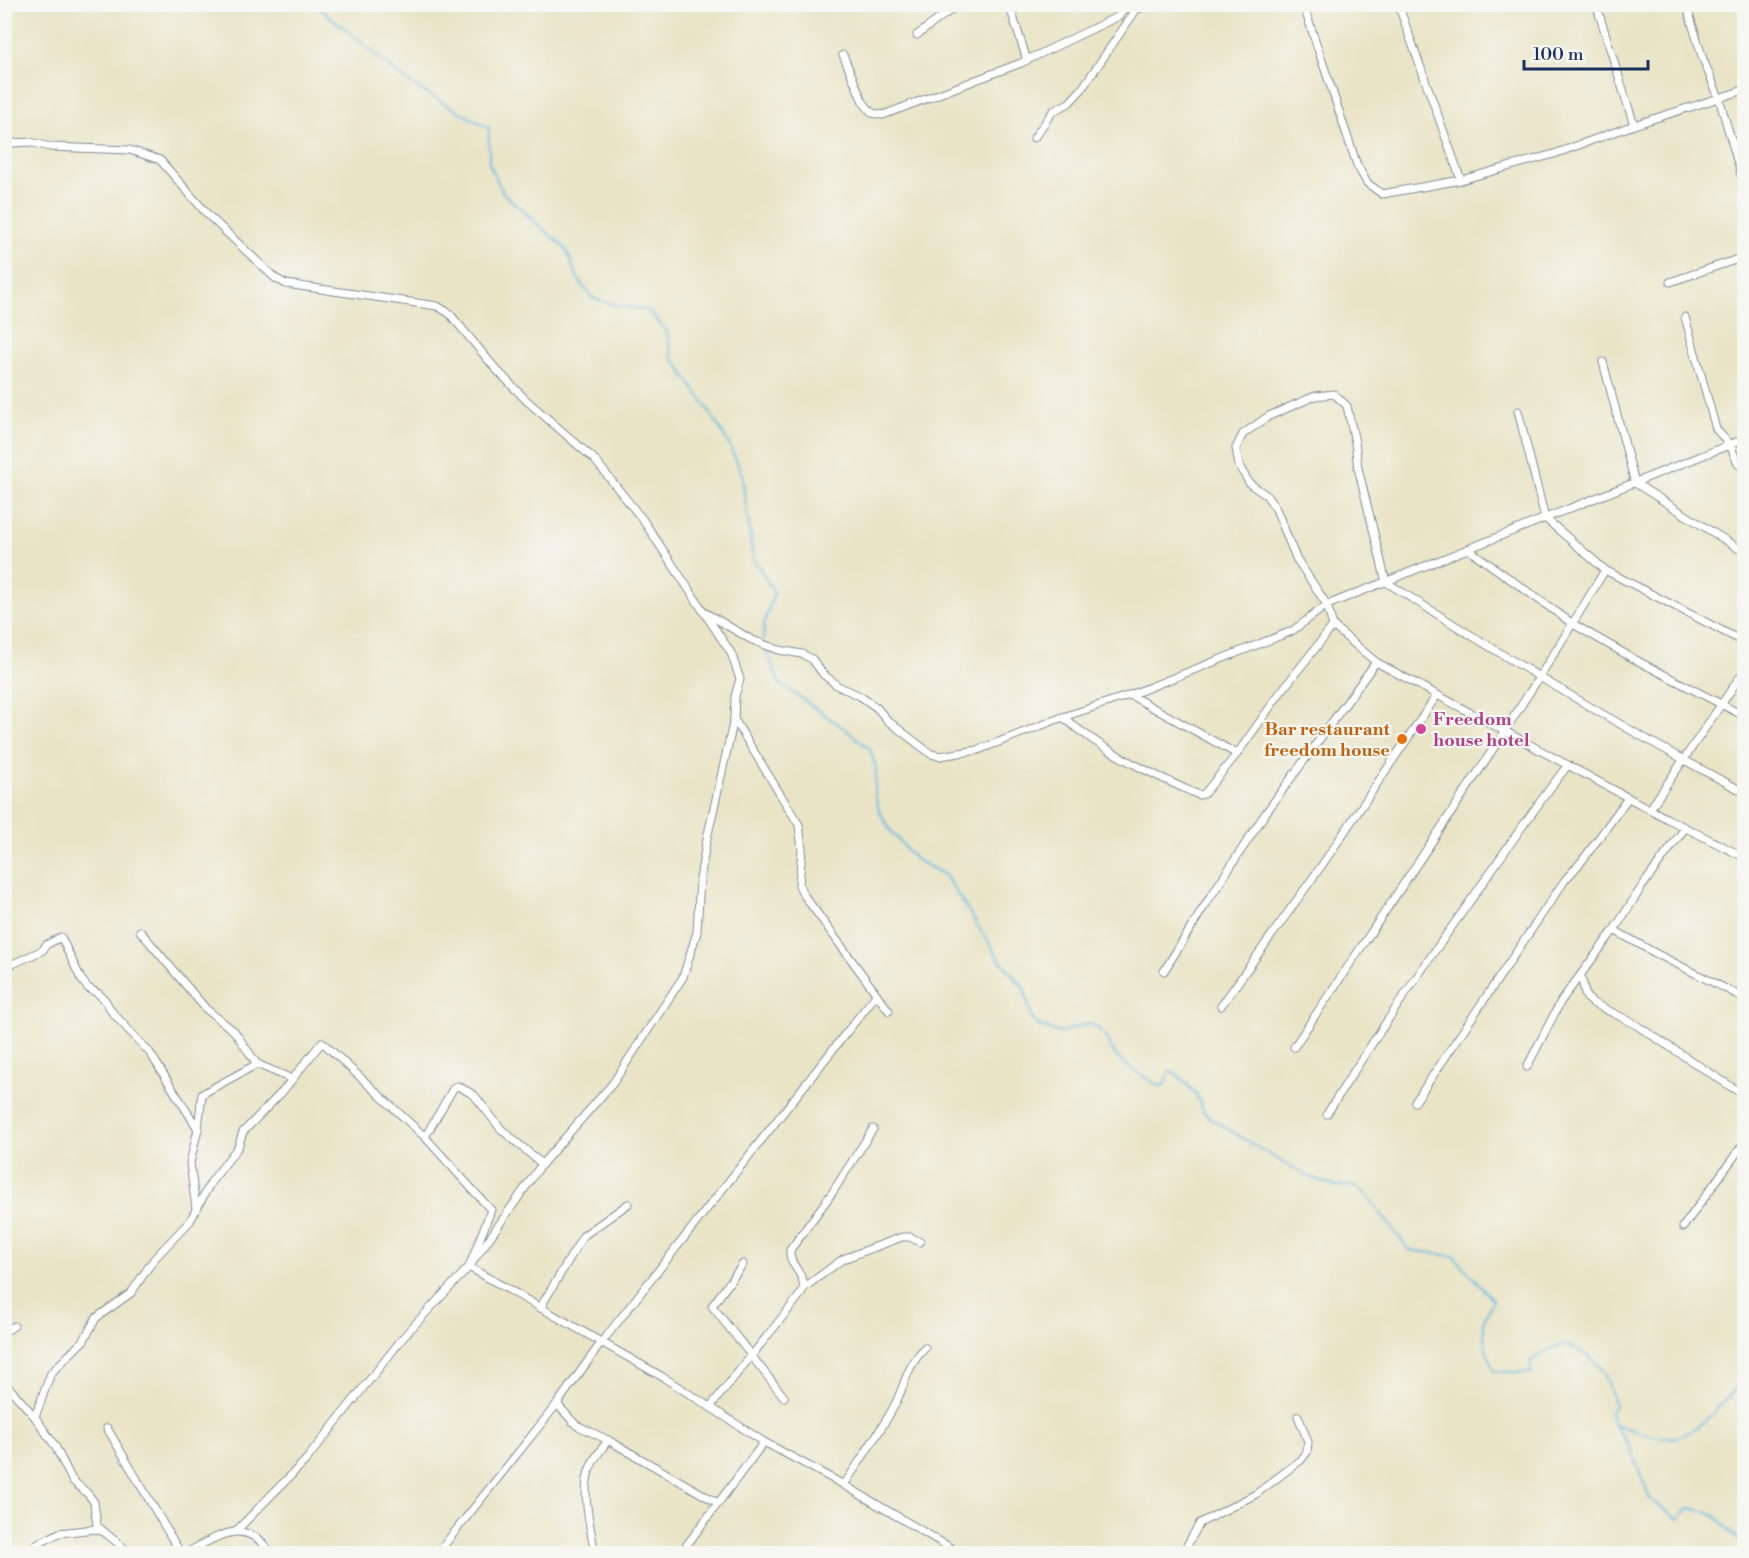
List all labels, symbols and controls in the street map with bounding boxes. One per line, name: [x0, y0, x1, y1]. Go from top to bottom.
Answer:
scale bar: [1524, 33, 1648, 71]
text: 100 m: [1533, 43, 1584, 66]
place label: Freedom house hotel: [1433, 708, 1530, 752]
place label: Bar restaurant freedom house: [1264, 718, 1391, 762]
marker: Freedom house hotel: [1414, 722, 1428, 736]
marker: Bar restaurant freedom house: [1395, 732, 1409, 746]

